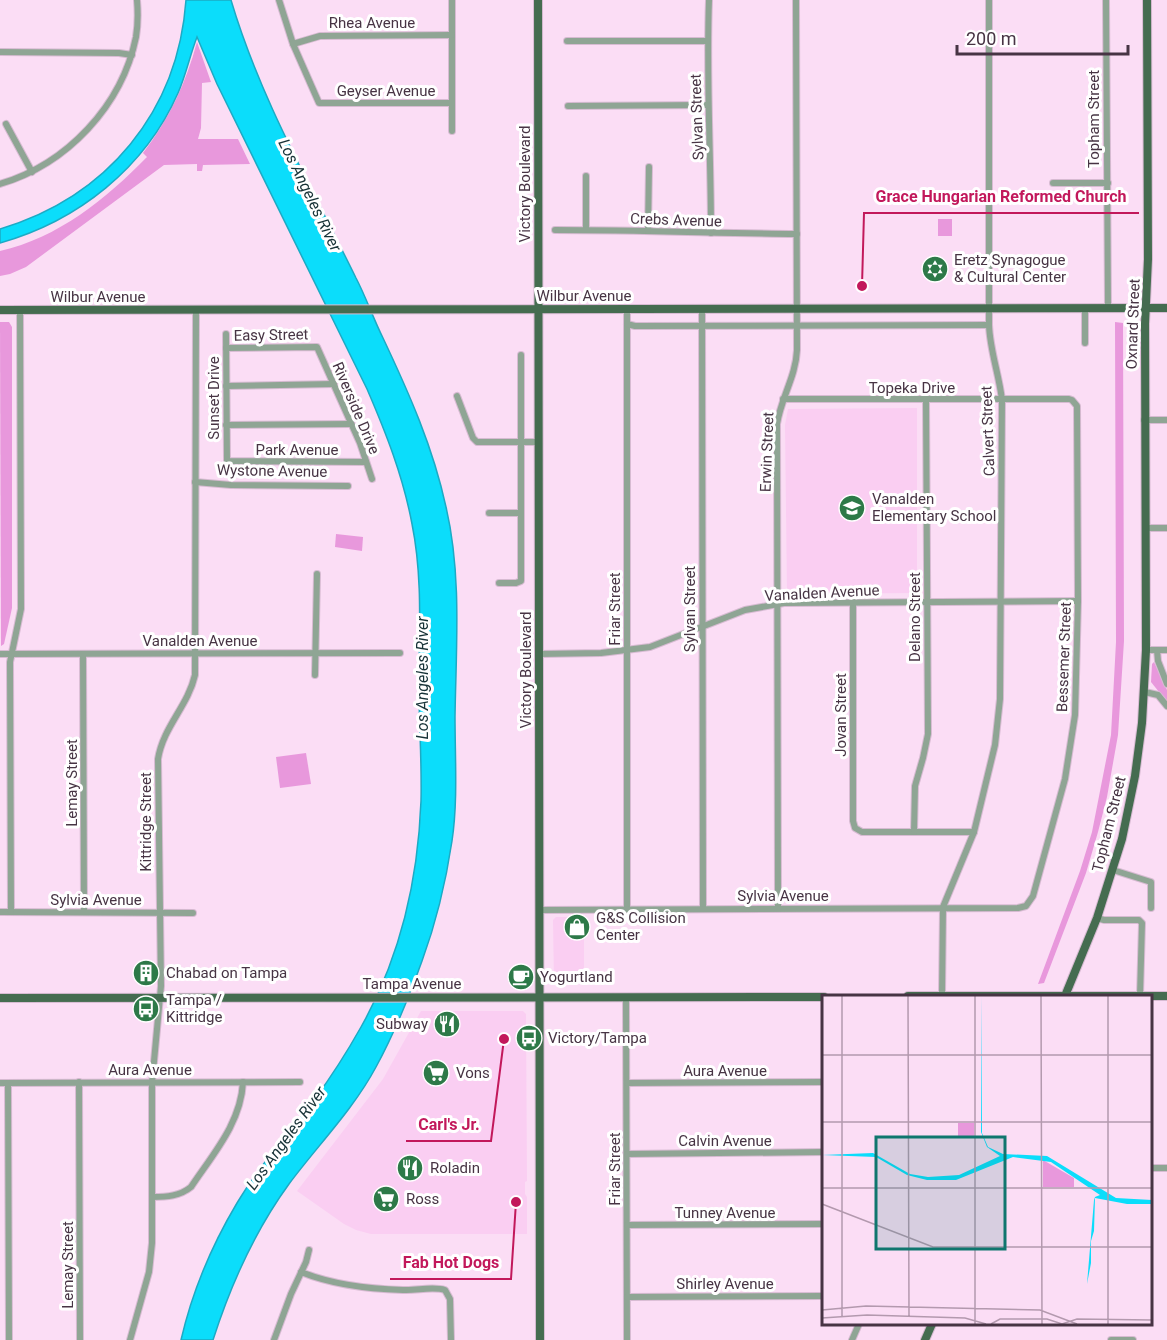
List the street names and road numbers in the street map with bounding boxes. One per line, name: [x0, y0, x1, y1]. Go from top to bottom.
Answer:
street label: Rhea Avenue: [329, 14, 415, 32]
street label: Topham Street: [1085, 70, 1103, 168]
street label: Sylvan Street: [686, 73, 708, 161]
street label: Geyser Avenue: [337, 82, 435, 100]
street label: Victory Boulevard: [516, 126, 534, 242]
street label: Crebs Avenue: [630, 209, 722, 231]
street label: Oxnard Street: [1122, 278, 1144, 370]
street label: Wilbur Avenue: [536, 287, 632, 305]
street label: Wilbur Avenue: [50, 288, 146, 306]
street label: Easy Street: [233, 325, 309, 345]
street label: Sunset Drive: [205, 356, 223, 440]
street label: Riverside Drive: [329, 359, 384, 457]
street label: Topeka Drive: [869, 379, 955, 397]
street label: Calvert Street: [977, 385, 999, 476]
street label: Erwin Street: [757, 412, 777, 492]
street label: Park Avenue: [256, 441, 339, 459]
street label: Wystone Avenue: [217, 461, 327, 481]
street label: Sylvan Street: [681, 566, 699, 652]
street label: Friar Street: [606, 572, 624, 646]
street label: Delano Street: [906, 572, 924, 662]
street label: Vanalden Avenue: [764, 581, 880, 605]
street label: Bessemer Street: [1053, 602, 1075, 712]
street label: Victory Boulevard: [517, 612, 535, 728]
street label: Vanalden Avenue: [143, 632, 258, 650]
street label: Jovan Street: [832, 673, 850, 757]
street label: Lemay Street: [63, 739, 81, 827]
street label: Kittridge Street: [137, 772, 155, 872]
street label: Topham Street: [1088, 774, 1130, 874]
street label: Sylvia Avenue: [737, 887, 829, 905]
street label: Sylvia Avenue: [50, 891, 142, 909]
street label: Tampa Avenue: [363, 975, 461, 993]
street label: Aura Avenue: [108, 1061, 192, 1079]
street label: Aura Avenue: [683, 1062, 767, 1080]
street label: Friar Street: [606, 1132, 624, 1206]
street label: Calvin Avenue: [678, 1132, 772, 1150]
street label: Tunney Avenue: [675, 1204, 775, 1222]
street label: Lemay Street: [59, 1221, 77, 1309]
street label: Shirley Avenue: [676, 1275, 774, 1293]

